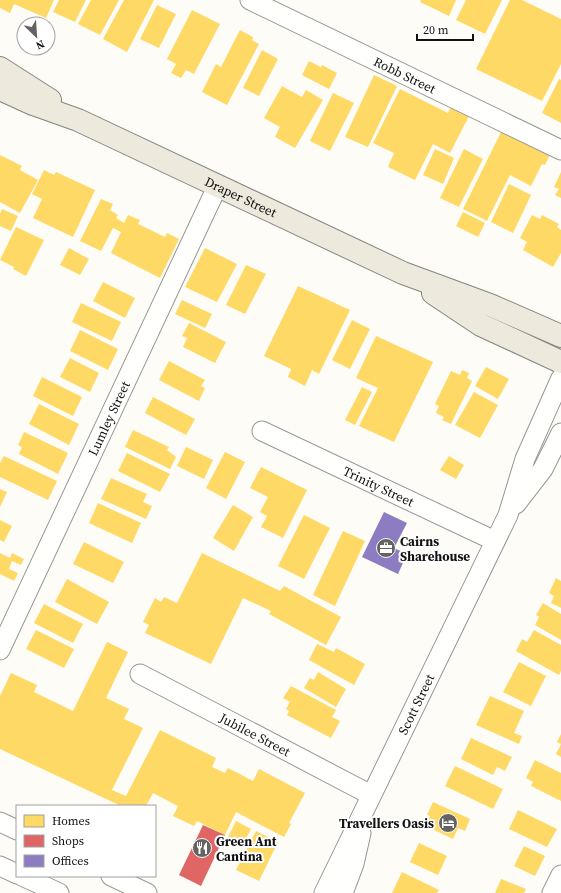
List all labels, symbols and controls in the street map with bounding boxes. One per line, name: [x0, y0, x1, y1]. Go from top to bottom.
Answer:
north arrow: [16, 16, 56, 56]
scale bar: [417, 16, 473, 42]
text: 20 m: [423, 22, 449, 38]
text: N: [33, 36, 47, 53]
street label: Robb Street: [371, 53, 439, 98]
street label: Draper Street: [202, 173, 280, 222]
street label: Lumley Street: [84, 378, 134, 458]
street label: Trinity Street: [340, 463, 417, 511]
place label: Cairns Sharehouse: [400, 533, 470, 565]
office icon: Cairns Sharehouse: [375, 537, 397, 559]
street label: Scott Street: [394, 671, 439, 737]
street label: Jubilee Street: [216, 709, 294, 761]
legend: [16, 805, 156, 877]
hotel icon: Travellers Oasis: [437, 812, 459, 834]
text: Homes: [52, 813, 90, 829]
place label: Travellers Oasis: [339, 815, 434, 832]
text: Shops: [52, 833, 84, 849]
place label: Green Ant Cantina: [216, 833, 277, 865]
restaurant icon: Green Ant Cantina: [191, 837, 213, 859]
text: Offices: [52, 853, 89, 869]

